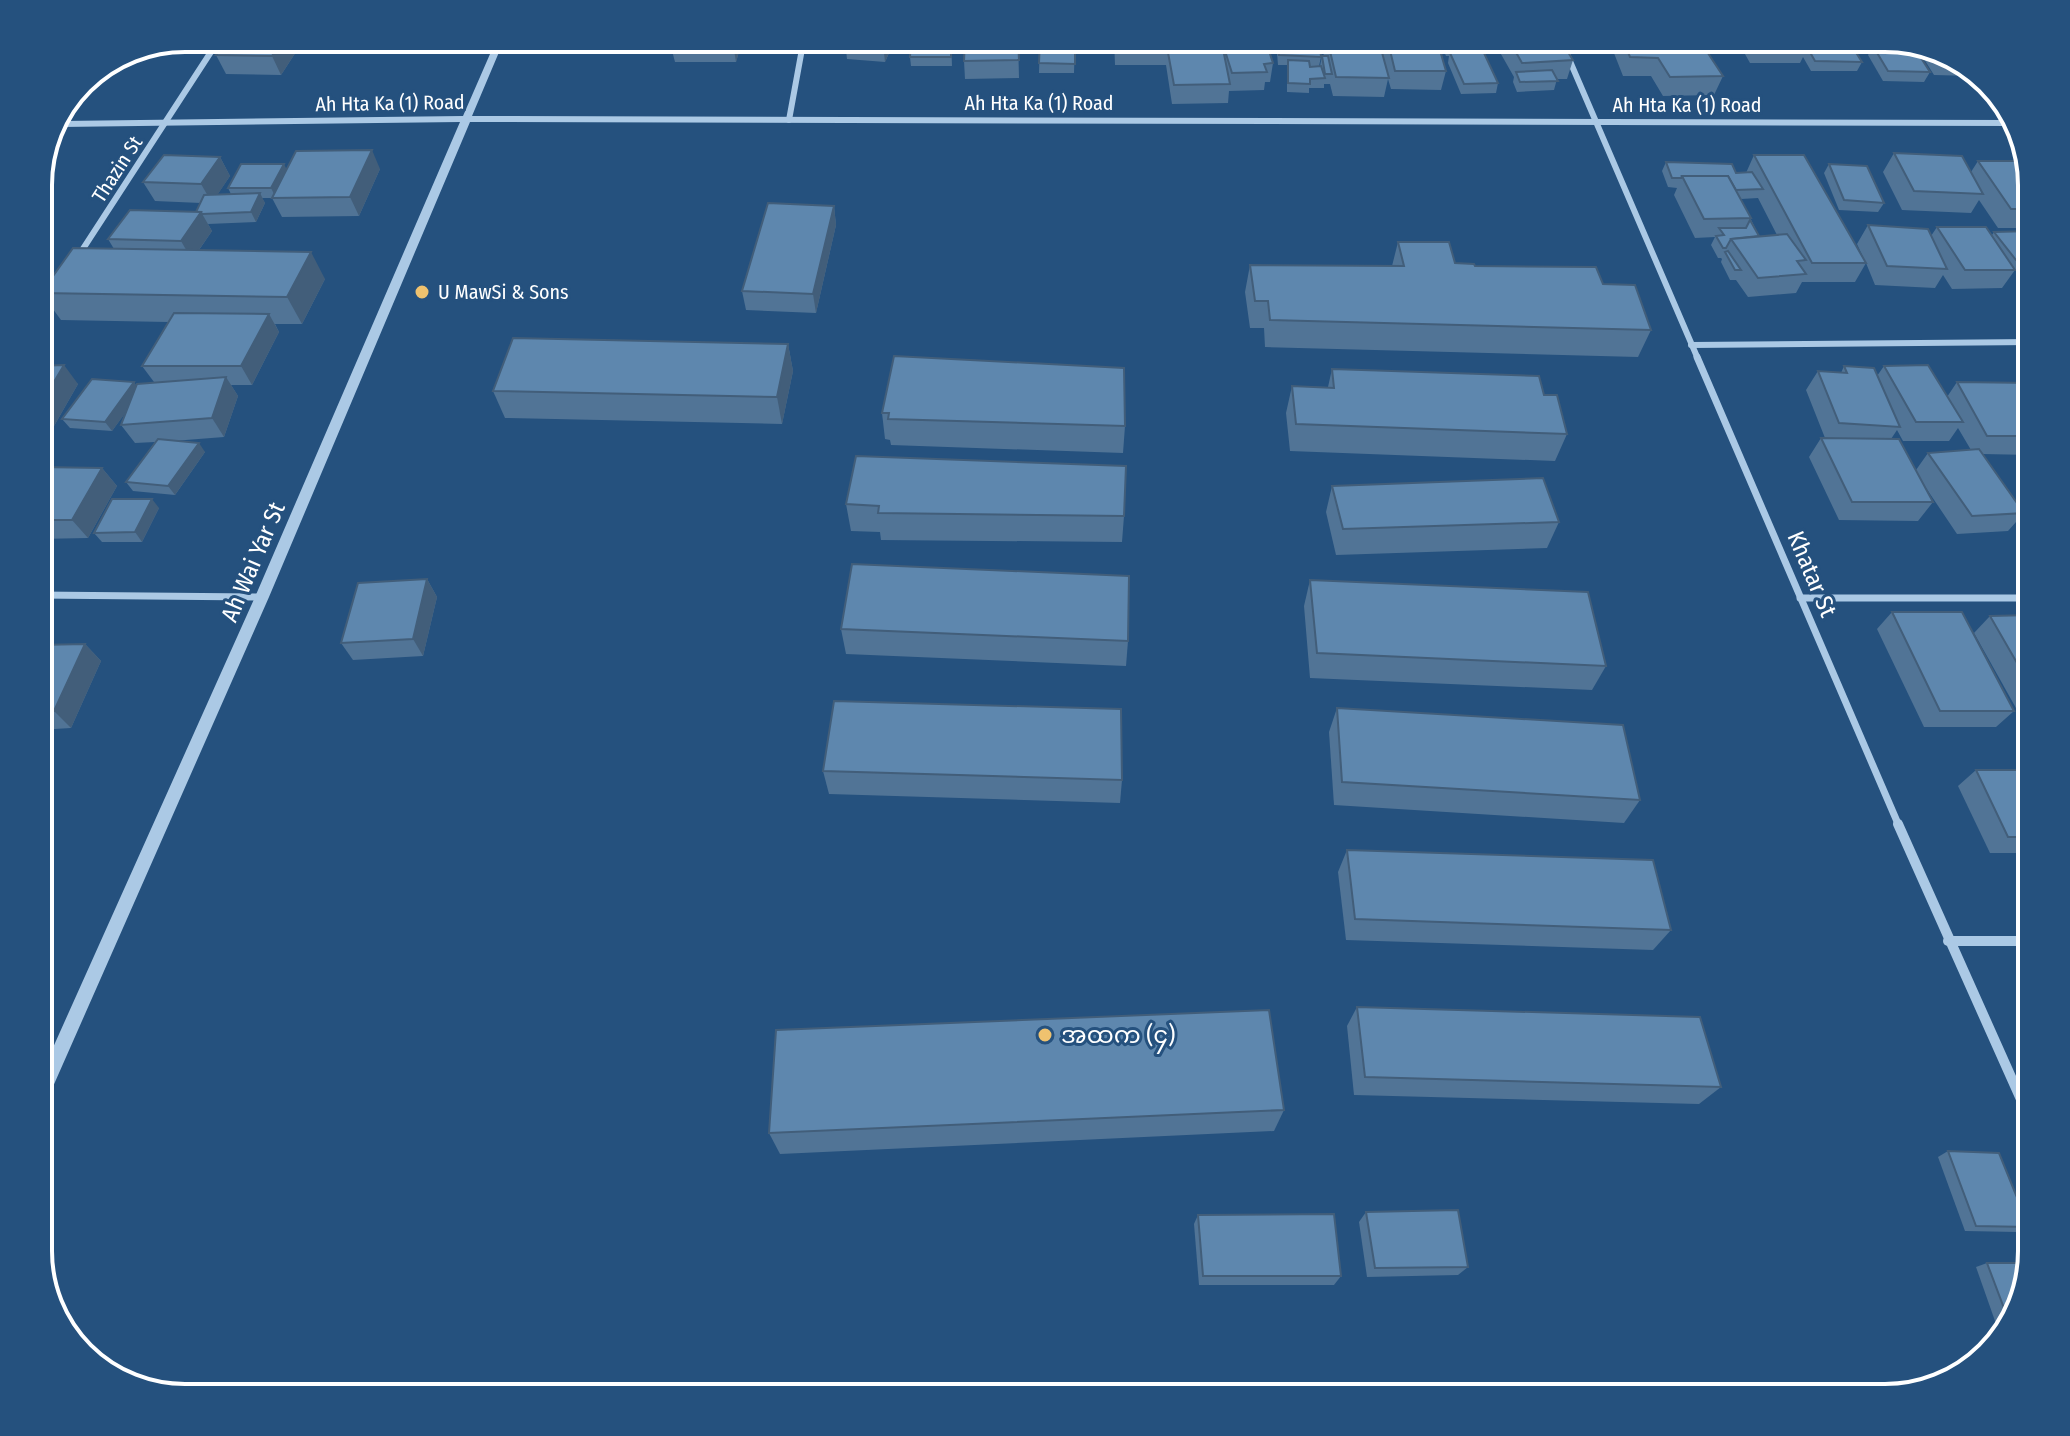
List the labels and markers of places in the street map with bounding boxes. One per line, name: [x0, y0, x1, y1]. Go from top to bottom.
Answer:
place label: U MawSi & Sons: [438, 280, 569, 304]
marker: U MawSi & Sons: [413, 283, 431, 301]
place label: အထက (၄): [1061, 1021, 1175, 1054]
marker: အထက (၄): [1036, 1026, 1054, 1044]

